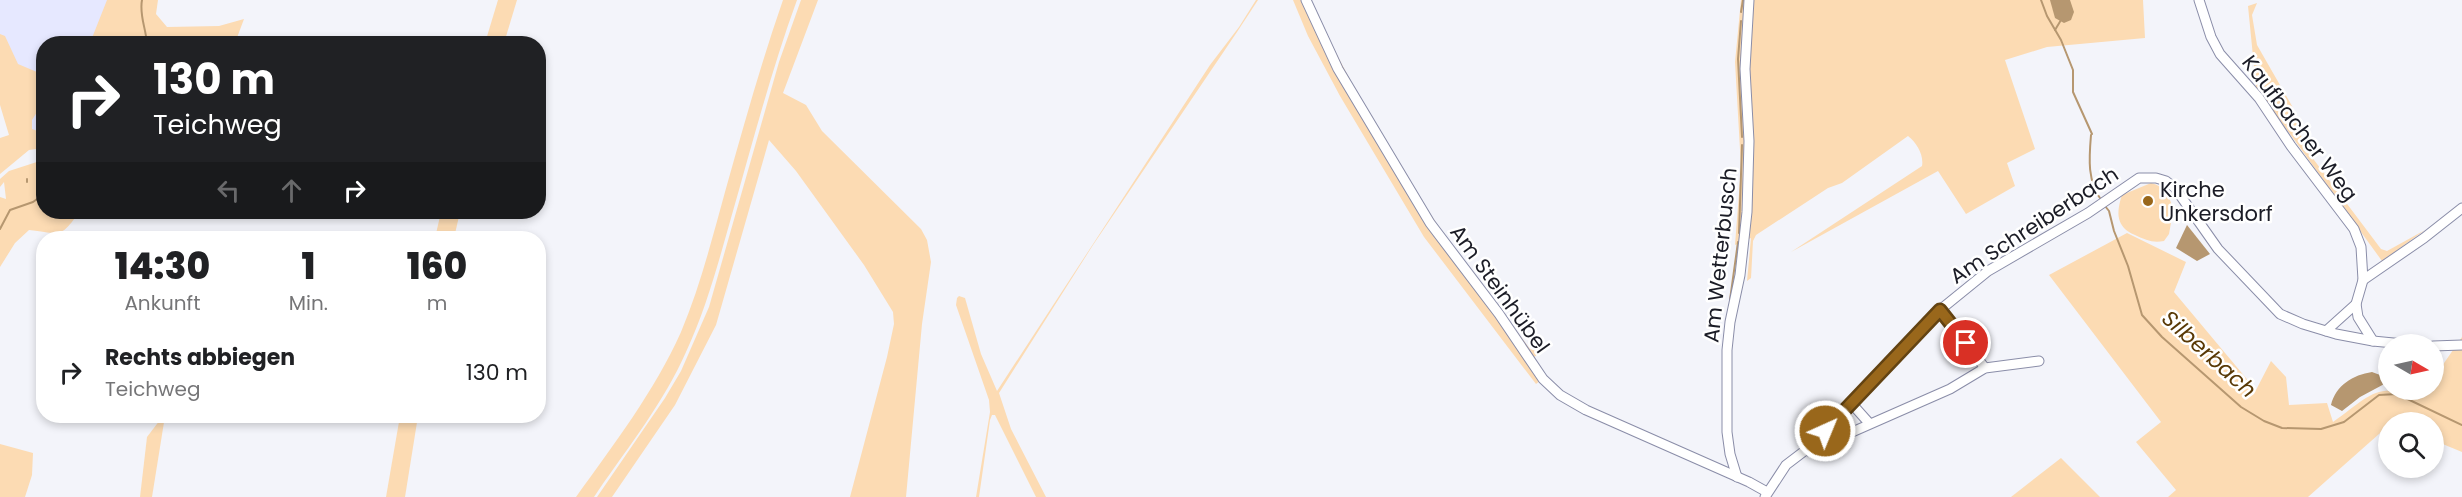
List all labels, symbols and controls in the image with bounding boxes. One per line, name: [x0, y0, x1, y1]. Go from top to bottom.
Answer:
street label: Kaufbacher Weg: [2235, 49, 2365, 207]
text: 130 m: [153, 50, 275, 109]
icon: right: [54, 60, 132, 138]
text: Teichweg: [153, 106, 282, 143]
street label: Am Schreiberbach: [1944, 160, 2124, 290]
street label: Am Wetterbusch: [1696, 166, 1744, 344]
icon: left: [212, 174, 245, 207]
icon: ahead: [275, 174, 308, 207]
icon: right: [338, 174, 371, 207]
place label: Kirche Unkersdorf: [2160, 175, 2273, 228]
marker: Kirche Unkersdorf: [2141, 194, 2155, 208]
street label: Am Steinhübel: [1444, 219, 1556, 359]
text: 14:30: [115, 241, 210, 292]
text: 1: [301, 241, 315, 292]
text: 160: [407, 241, 467, 292]
text: Ankunft: [124, 289, 200, 317]
text: Min.: [289, 289, 328, 317]
text: m: [427, 289, 447, 317]
water label: Silberbach: [2155, 303, 2263, 405]
pin: [1940, 317, 1991, 368]
icon: arrive: [1949, 326, 1982, 359]
north arrow: [2378, 334, 2444, 400]
map controls: [2378, 334, 2444, 478]
text: Rechts abbiegen: [105, 342, 295, 373]
icon: right: [54, 356, 87, 389]
text: 130 m: [466, 357, 528, 388]
text: Teichweg: [105, 375, 200, 403]
position arrow: [1793, 399, 1857, 463]
button: search: [2378, 412, 2444, 478]

